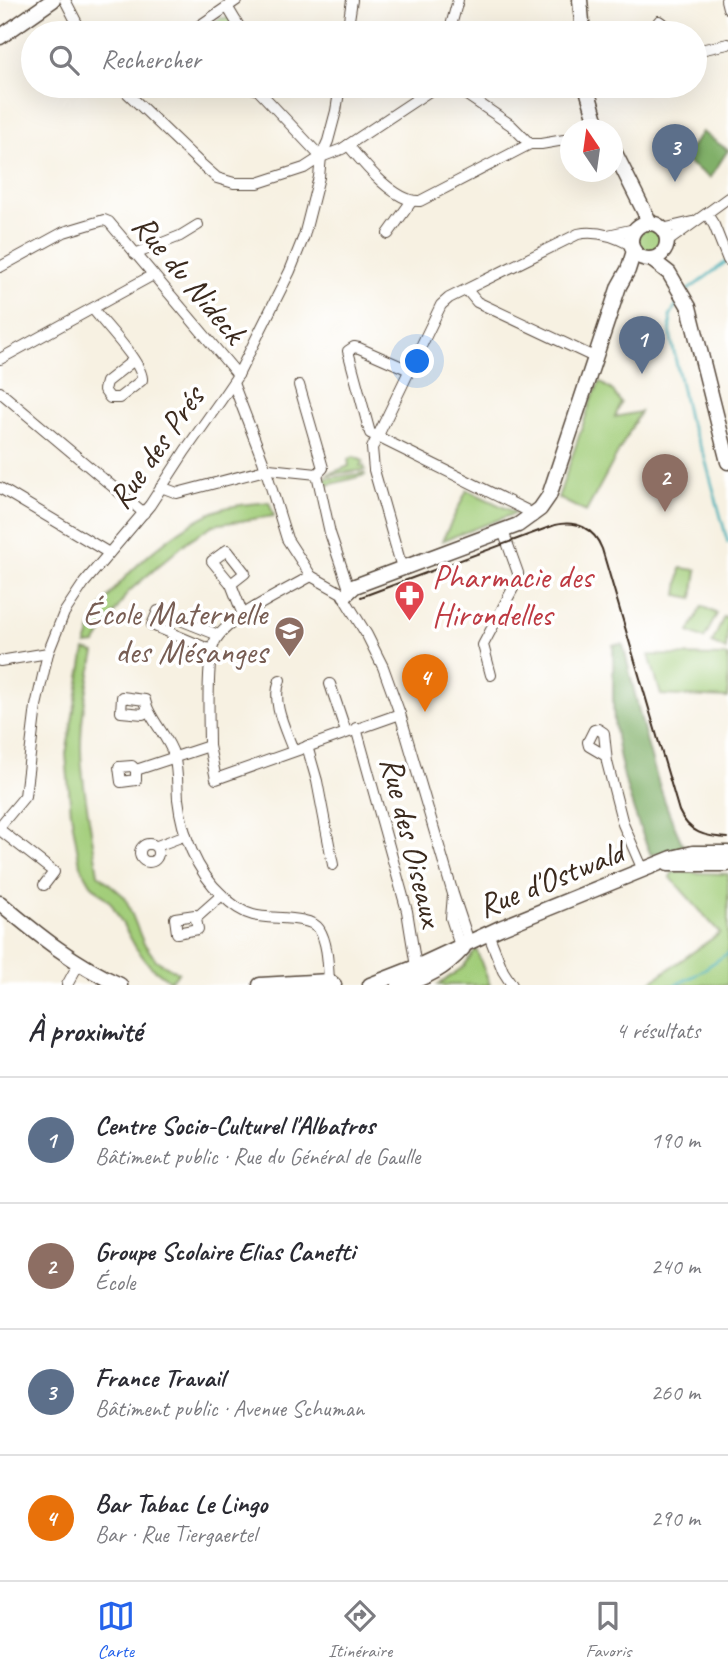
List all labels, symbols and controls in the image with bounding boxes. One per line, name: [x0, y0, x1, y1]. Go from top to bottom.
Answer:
search box: [21, 21, 707, 98]
icon: search: [45, 41, 83, 79]
text: Rechercher: [101, 43, 201, 76]
north arrow: [560, 119, 623, 182]
pin: 3: [652, 124, 698, 182]
street label: Rue du Nideck: [123, 206, 257, 354]
pin: 1: [619, 316, 665, 374]
your location: [400, 344, 434, 378]
street label: Rue des Prés: [99, 376, 215, 517]
pin: 2: [642, 454, 688, 512]
place label: Pharmacie des Hirondelles: [432, 556, 595, 636]
pharmacy icon: Pharmacie des Hirondelles: [392, 578, 426, 622]
place label: École Maternelle des Mésanges: [83, 593, 270, 673]
school or university icon: École Maternelle des Mésanges: [273, 615, 307, 659]
pin: 4: [402, 654, 448, 712]
street label: Rue des Oiseaux: [371, 752, 454, 933]
street label: Rue d'Ostwald: [471, 829, 634, 927]
text: À proximité: [28, 1012, 142, 1050]
text: 4 résultats: [616, 1016, 700, 1045]
text: Centre Socio-Culturel l'Albatros: [95, 1109, 375, 1142]
text: 1: [46, 1126, 56, 1155]
text: 190 m: [651, 1126, 700, 1155]
text: Bâtiment public · Rue du Général de Gaulle: [95, 1142, 420, 1171]
text: Groupe Scolaire Elias Canetti: [95, 1235, 355, 1268]
text: 2: [46, 1252, 56, 1281]
text: 240 m: [651, 1252, 700, 1281]
text: École: [95, 1268, 135, 1297]
text: France Travail: [95, 1361, 225, 1394]
text: 3: [46, 1378, 56, 1407]
text: 260 m: [651, 1378, 700, 1407]
text: Bâtiment public · Avenue Schuman: [95, 1394, 364, 1423]
text: Bar Tabac Le Lingo: [95, 1487, 267, 1520]
text: 4: [46, 1504, 56, 1533]
text: 290 m: [651, 1504, 700, 1533]
text: Bar · Rue Tiergaertel: [95, 1520, 257, 1549]
tab: Carte: [97, 1597, 135, 1663]
tab: Itinéraire: [328, 1597, 392, 1663]
tab: Favoris: [585, 1597, 631, 1663]

